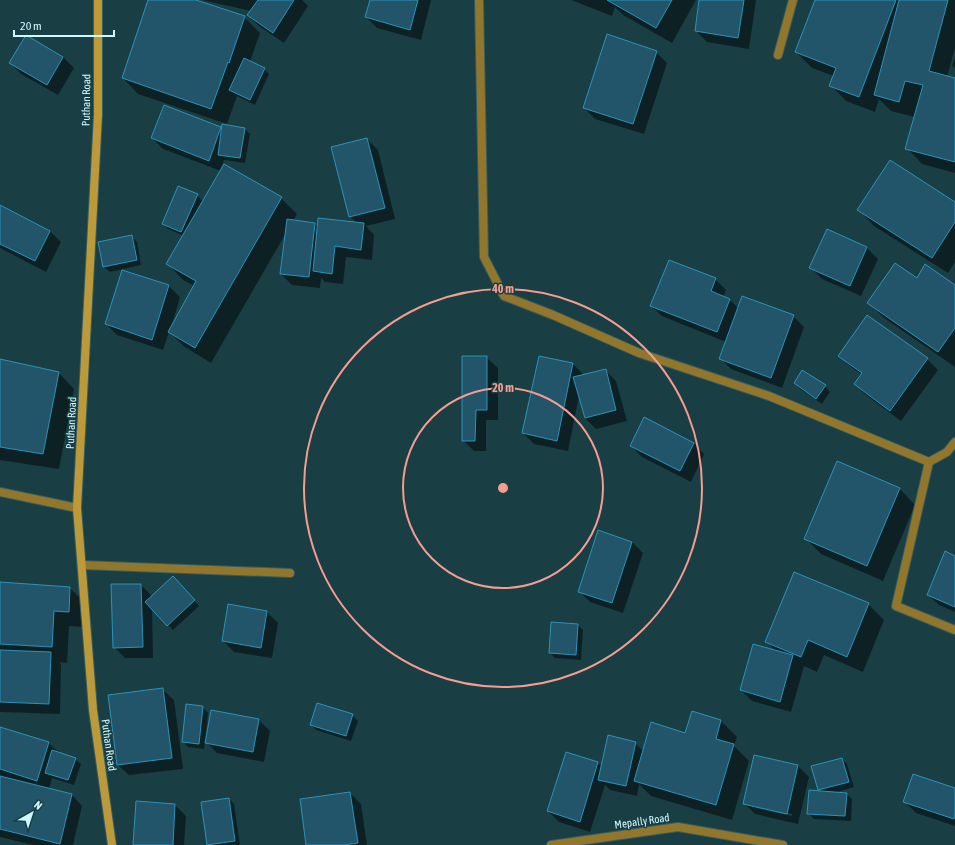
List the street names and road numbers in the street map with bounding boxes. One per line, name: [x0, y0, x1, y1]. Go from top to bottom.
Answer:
street label: Puthan Road: [80, 74, 92, 126]
street label: Puthan Road: [64, 397, 78, 449]
street label: Puthan Road: [99, 718, 119, 772]
street label: Mepally Road: [614, 811, 670, 831]

